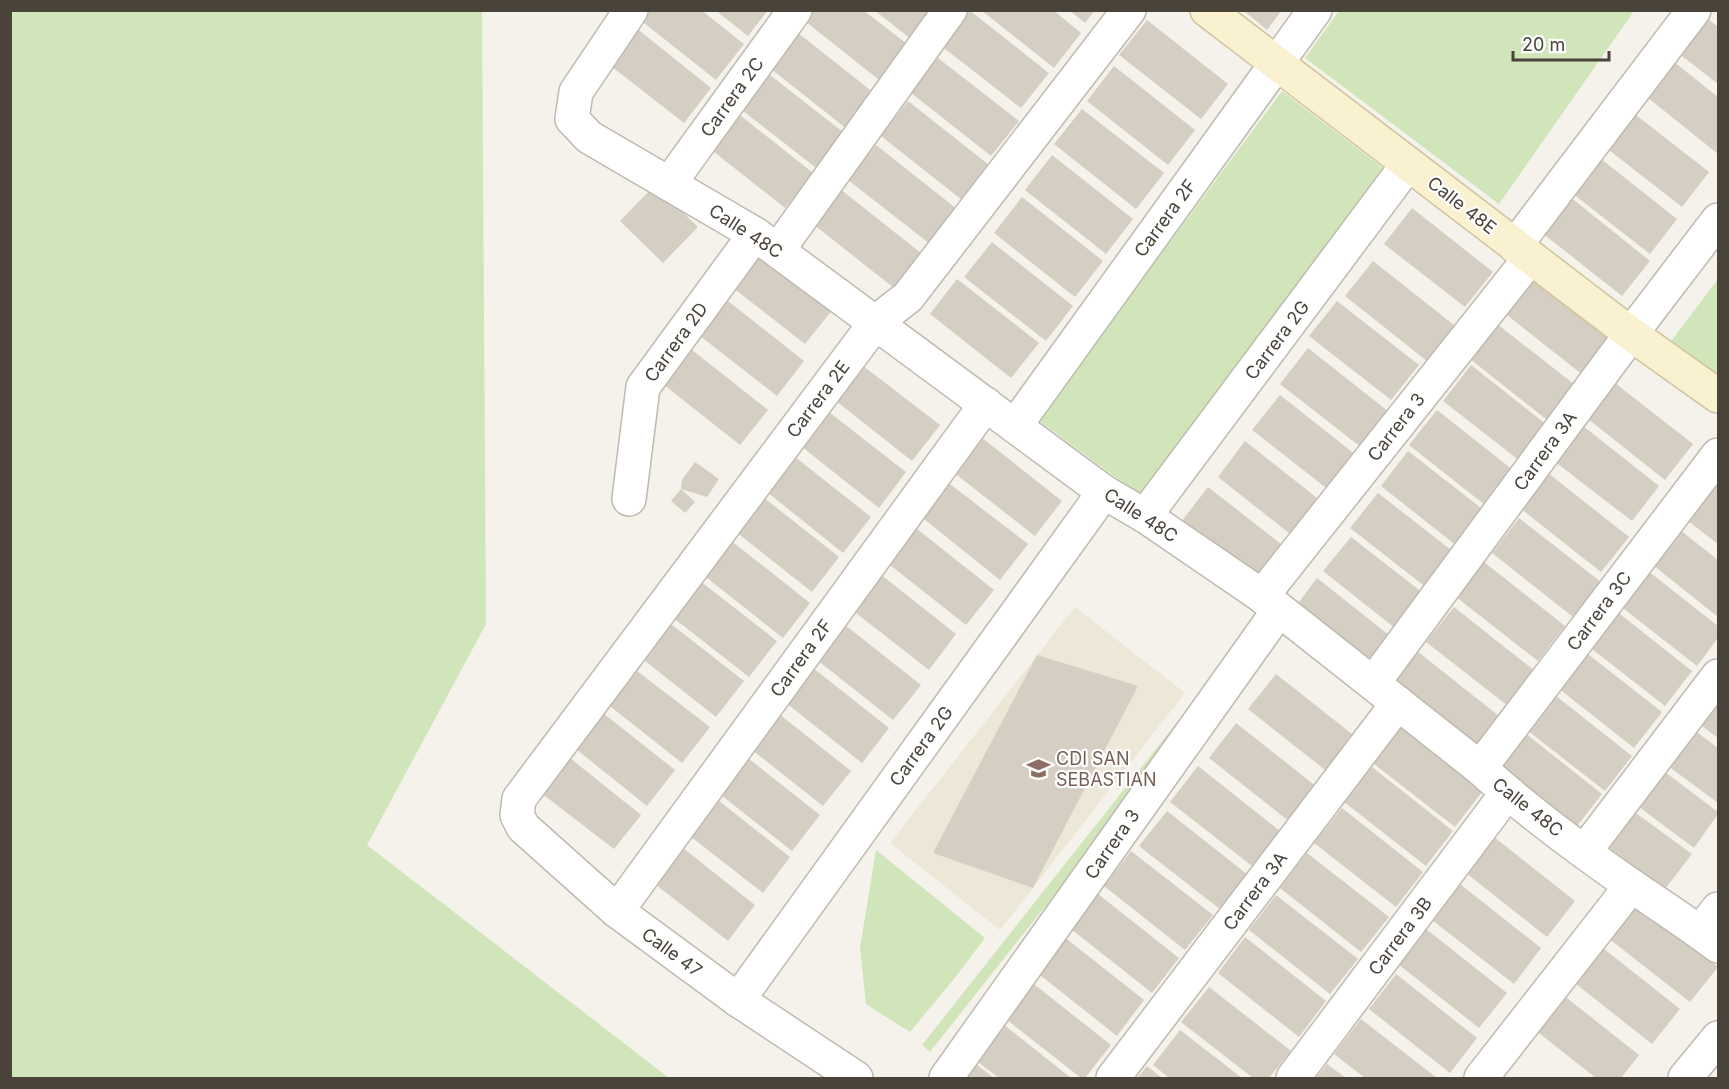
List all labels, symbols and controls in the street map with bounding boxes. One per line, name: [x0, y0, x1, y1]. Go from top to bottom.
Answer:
scale bar: [1513, 24, 1609, 62]
text: 20 m: [1522, 34, 1565, 55]
street label: Carrera 2C: [696, 53, 768, 141]
street label: Calle 48E: [1424, 172, 1500, 238]
street label: Carrera 2F: [1130, 175, 1200, 261]
street label: Calle 48C: [705, 199, 787, 263]
street label: Carrera 2G: [1240, 296, 1314, 384]
street label: Carrera 2D: [640, 298, 712, 386]
street label: Carrera 2E: [782, 356, 854, 442]
street label: Carrera 3: [1363, 389, 1429, 465]
street label: Carrera 3A: [1509, 407, 1581, 495]
street label: Calle 48C: [1100, 483, 1182, 547]
street label: Carrera 3C: [1562, 567, 1636, 655]
street label: Carrera 2F: [766, 615, 836, 701]
street label: Carrera 2G: [885, 702, 957, 790]
place label: CDI SAN SEBASTIAN: [1056, 748, 1157, 790]
school or university icon: CDI SAN SEBASTIAN: [1025, 755, 1051, 781]
street label: Calle 48C: [1489, 773, 1567, 841]
street label: Carrera 3: [1080, 805, 1144, 883]
street label: Carrera 3A: [1219, 848, 1291, 934]
street label: Carrera 3B: [1364, 893, 1436, 979]
street label: Calle 47: [638, 923, 706, 981]

